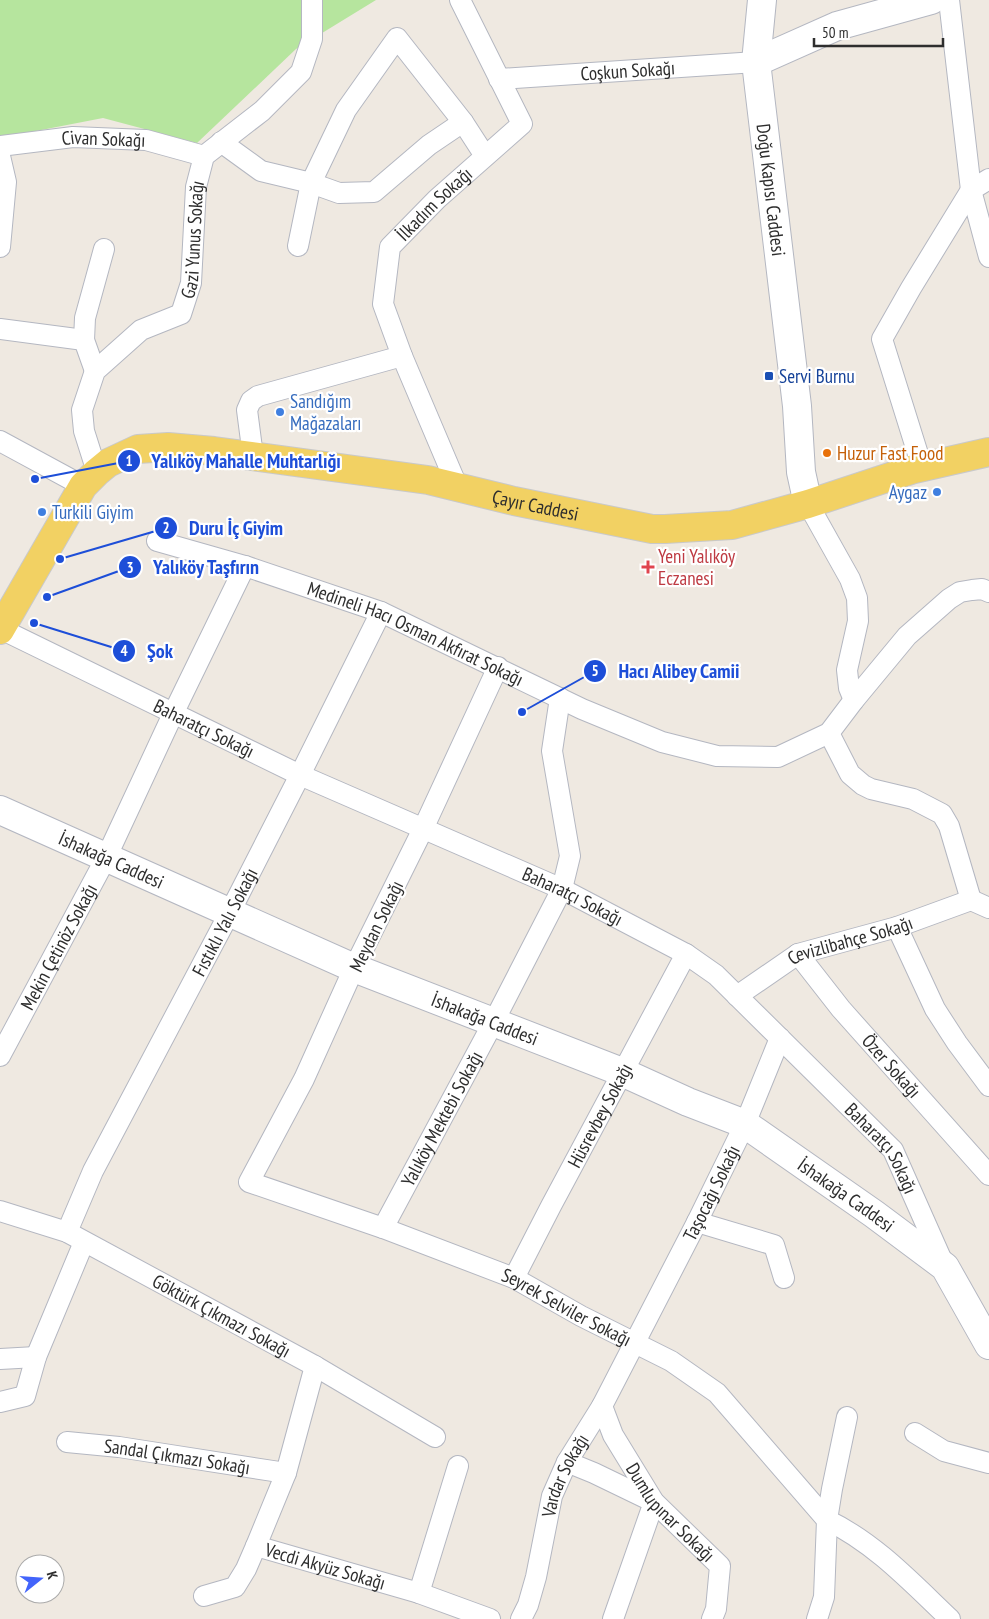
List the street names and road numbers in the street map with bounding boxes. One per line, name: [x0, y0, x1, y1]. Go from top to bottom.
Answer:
street label: Coşkun Sokağı: [580, 55, 676, 86]
street label: Doğu Kapısı Caddesi: [751, 122, 791, 257]
street label: Civan Sokağı: [60, 125, 146, 152]
street label: İlkadım Sokağı: [391, 162, 477, 246]
street label: Gazi Yunus Sokağı: [175, 178, 209, 301]
street label: Çayır Caddesi: [490, 484, 581, 526]
street label: Medineli Hacı Osman Akfırat Sokağı: [304, 576, 527, 691]
street label: Baharatçı Sokağı: [150, 693, 258, 763]
street label: İshakağa Caddesi: [55, 826, 168, 894]
street label: Baharatçı Sokağı: [519, 861, 627, 931]
street label: Fıstıklı Yalı Sokağı: [186, 864, 263, 980]
street label: Meydan Sokağı: [344, 876, 408, 976]
street label: Mekin Çetinöz Sokağı: [15, 879, 102, 1014]
street label: Cevizlibahçe Sokağı: [783, 910, 916, 970]
street label: İshakağa Caddesi: [428, 987, 542, 1050]
street label: Özer Sokağı: [857, 1029, 926, 1103]
street label: Yalıköy Mektebi Sokağı: [396, 1047, 488, 1190]
street label: Hüsrevbey Sokağı: [562, 1059, 637, 1172]
street label: Baharatçı Sokağı: [840, 1098, 923, 1197]
street label: Taşocağı Sokağı: [677, 1141, 745, 1245]
street label: İshakağa Caddesi: [793, 1152, 899, 1237]
street label: Seyrek Selviler Sokağı: [498, 1262, 635, 1351]
street label: Göktürk Çıkmazı Sokağı: [148, 1269, 295, 1363]
street label: Vardar Sokağı: [536, 1429, 594, 1520]
street label: Sandal Çıkmazı Sokağı: [103, 1434, 252, 1479]
street label: Dumlupınar Sokağı: [621, 1458, 720, 1567]
street label: Vecdi Akyüz Sokağı: [261, 1537, 388, 1595]

